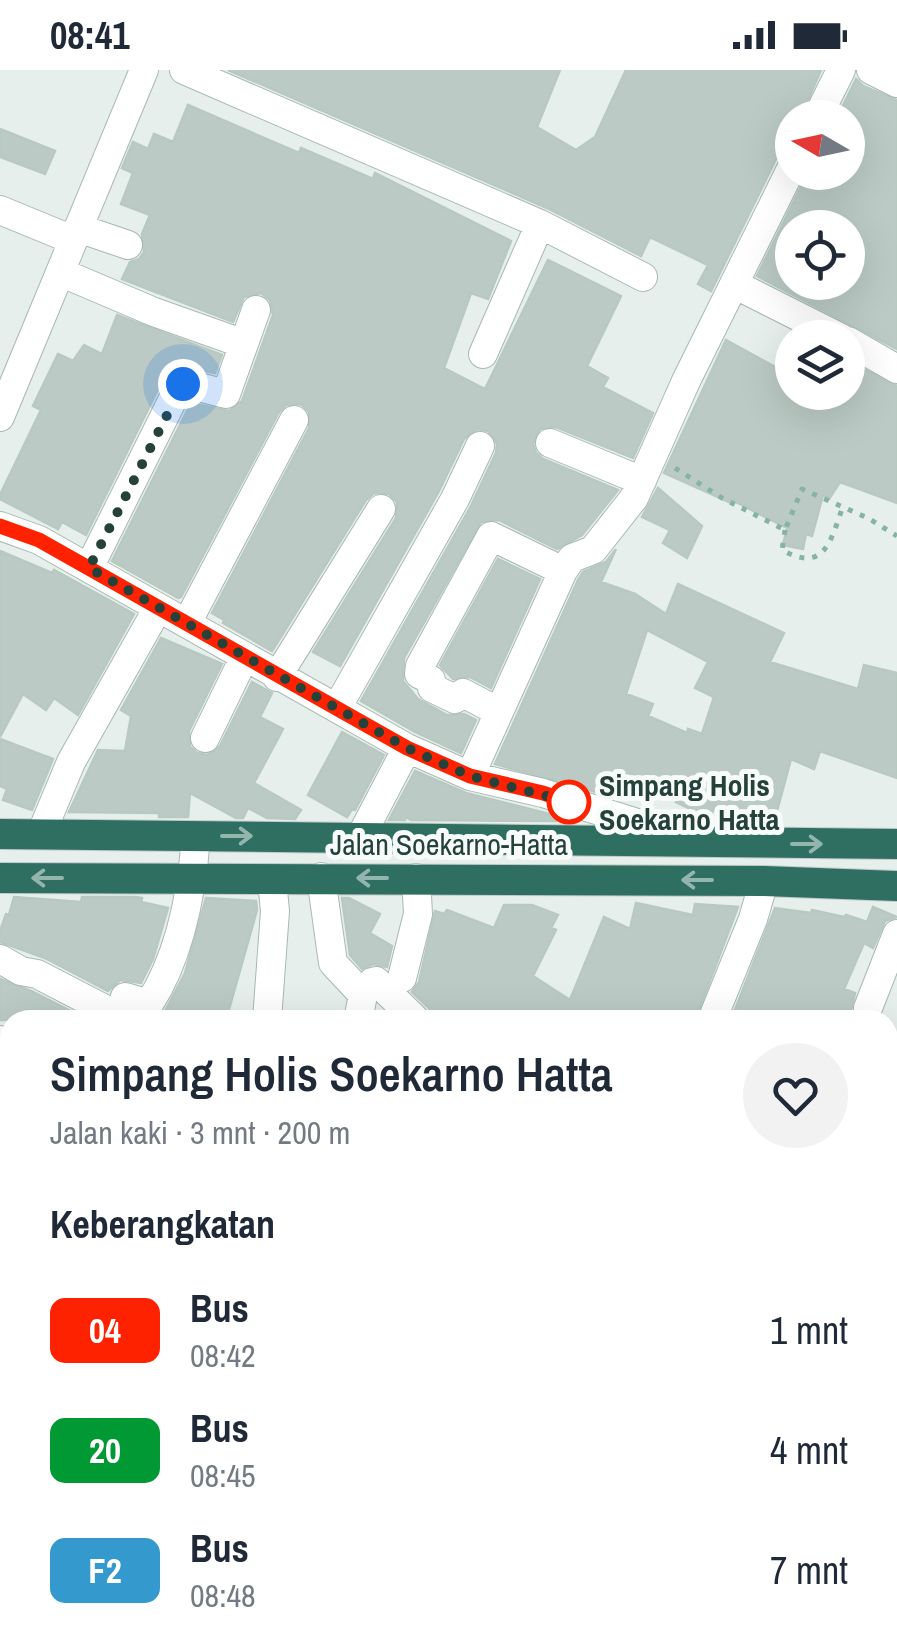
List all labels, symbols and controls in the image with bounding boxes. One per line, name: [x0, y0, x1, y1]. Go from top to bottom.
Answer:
text: 08:41: [50, 10, 130, 61]
north arrow: [775, 100, 865, 190]
map controls: [775, 100, 865, 410]
button: locate: [775, 210, 865, 300]
button: layers: [775, 320, 865, 410]
your location: [158, 359, 208, 409]
place label: Simpang Holis Soekarno Hatta: [599, 765, 780, 839]
marker: Simpang Holis Soekarno Hatta: [548, 781, 590, 823]
street label: Jalan Soekarno-Hatta: [330, 824, 568, 864]
one-way arrow: [220, 826, 253, 846]
one-way arrow: [790, 834, 823, 854]
one-way arrow: [31, 868, 64, 888]
one-way arrow: [356, 868, 388, 888]
one-way arrow: [681, 871, 713, 890]
text: Simpang Holis Soekarno Hatta: [50, 1041, 613, 1106]
button: heart: [743, 1043, 848, 1148]
text: Jalan kaki · 3 mnt · 200 m: [50, 1111, 350, 1154]
text: Keberangkatan: [50, 1199, 275, 1250]
text: Bus: [190, 1283, 249, 1334]
text: 1 mnt: [770, 1305, 848, 1356]
text: 04: [89, 1307, 121, 1354]
text: 08:42: [190, 1334, 256, 1377]
text: Bus: [190, 1403, 249, 1454]
text: 4 mnt: [770, 1425, 848, 1476]
text: 20: [89, 1427, 121, 1474]
text: 08:45: [190, 1454, 256, 1497]
text: Bus: [190, 1523, 249, 1574]
text: 7 mnt: [770, 1545, 848, 1596]
text: F2: [88, 1547, 122, 1594]
text: 08:48: [190, 1574, 256, 1617]

